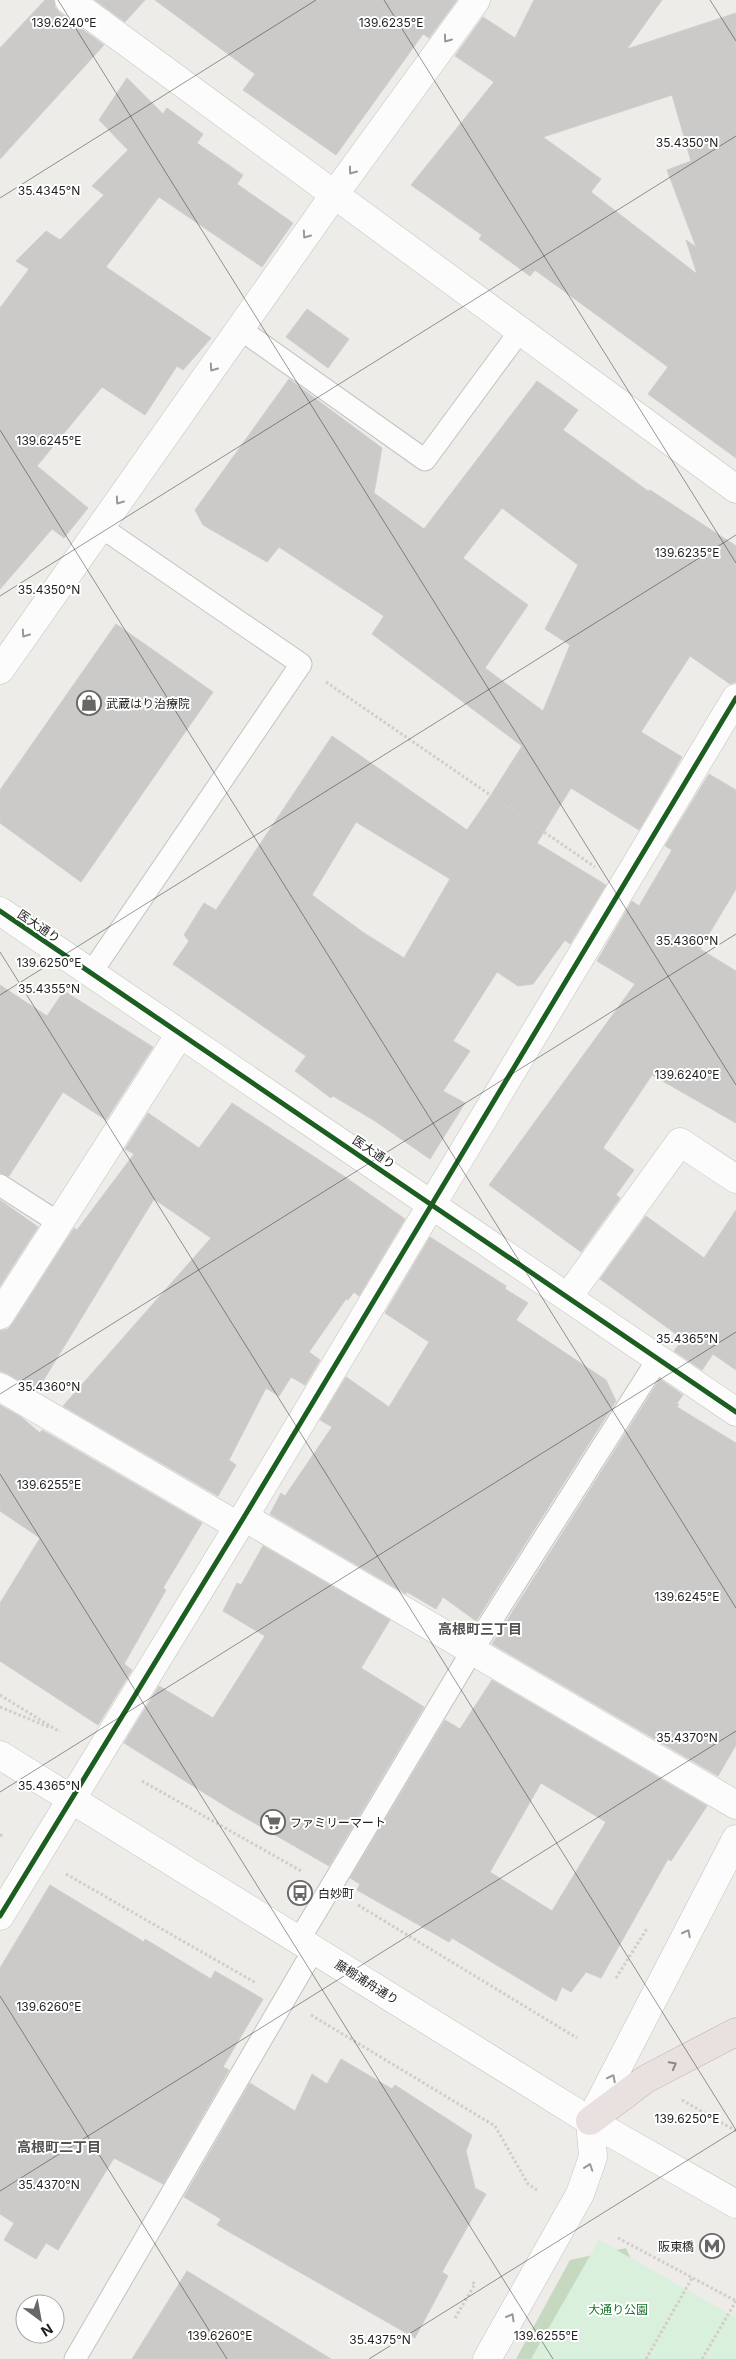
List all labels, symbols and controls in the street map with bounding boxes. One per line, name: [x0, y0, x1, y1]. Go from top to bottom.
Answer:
text: 139.6240°E: [31, 15, 97, 30]
text: 139.6235°E: [359, 15, 423, 30]
one-way arrow: [444, 34, 453, 43]
text: 35.4350°N: [656, 135, 718, 150]
one-way arrow: [349, 165, 358, 175]
text: 35.4345°N: [18, 183, 80, 198]
one-way arrow: [303, 229, 312, 239]
one-way arrow: [210, 362, 219, 372]
text: 139.6245°E: [17, 433, 81, 448]
one-way arrow: [116, 495, 125, 505]
text: 139.6235°E: [655, 545, 719, 560]
text: 35.4350°N: [18, 582, 80, 597]
one-way arrow: [22, 628, 31, 637]
shop icon: 武蔵はり治療院: [76, 690, 102, 716]
place label: 武蔵はり治療院: [106, 696, 190, 711]
street label: 医大通り: [15, 906, 63, 946]
text: 35.4360°N: [656, 933, 718, 948]
text: 139.6250°E: [17, 955, 81, 970]
text: 35.4355°N: [18, 981, 80, 996]
text: 139.6240°E: [654, 1067, 720, 1082]
street label: 医大通り: [350, 1132, 398, 1172]
text: 35.4365°N: [656, 1331, 718, 1346]
text: 35.4360°N: [18, 1379, 80, 1394]
text: 139.6255°E: [17, 1477, 81, 1492]
text: 139.6245°E: [655, 1589, 719, 1604]
district label: 高根町三丁目: [438, 1620, 522, 1637]
text: 35.4370°N: [656, 1730, 718, 1745]
text: 35.4365°N: [18, 1778, 80, 1793]
supermarket icon: ファミリーマート: [260, 1809, 286, 1835]
place label: ファミリーマート: [290, 1815, 386, 1830]
bus stop icon: 白妙町: [287, 1880, 313, 1906]
place label: 白妙町: [318, 1886, 354, 1901]
one-way arrow: [681, 1930, 691, 1939]
street label: 藤棚浦舟通り: [332, 1957, 402, 2007]
text: 139.6260°E: [16, 1999, 82, 2014]
one-way arrow: [668, 2061, 677, 2071]
one-way arrow: [606, 2074, 616, 2083]
text: 139.6250°E: [655, 2111, 719, 2126]
district label: 高根町二丁目: [17, 2138, 101, 2155]
one-way arrow: [583, 2164, 593, 2172]
text: 35.4370°N: [18, 2177, 80, 2192]
metro station icon: 阪東橋: [699, 2233, 725, 2259]
place label: 阪東橋: [658, 2239, 694, 2254]
north arrow: [15, 2294, 65, 2344]
park label: 大通り公園: [588, 2302, 648, 2317]
one-way arrow: [505, 2313, 515, 2322]
text: N: [38, 2320, 56, 2340]
text: 139.6260°E: [187, 2328, 253, 2343]
text: 139.6255°E: [514, 2328, 578, 2343]
text: 35.4375°N: [349, 2332, 411, 2347]

